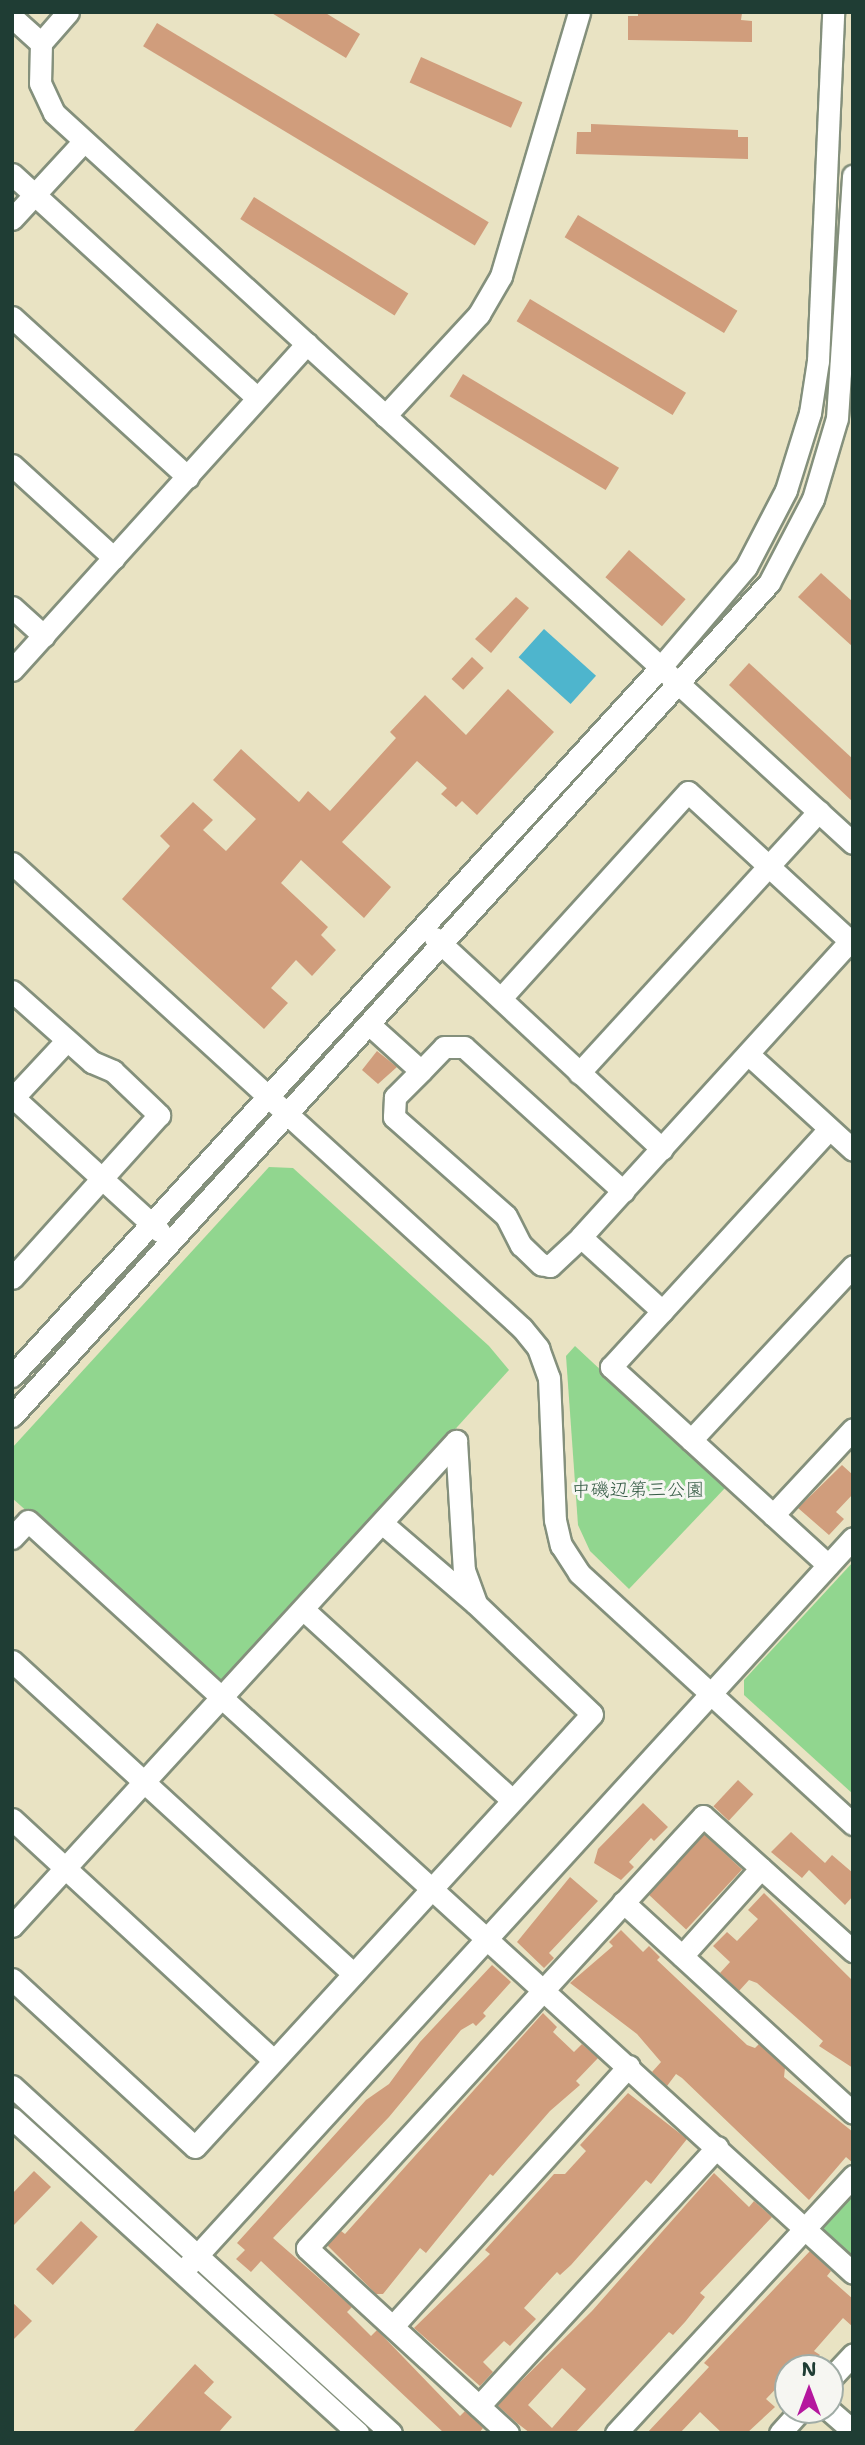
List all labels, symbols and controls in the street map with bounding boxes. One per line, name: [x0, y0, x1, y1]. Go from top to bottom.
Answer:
park label: 中磯辺第三公園: [572, 1479, 704, 1501]
north arrow: [774, 2354, 844, 2424]
text: N: [801, 2357, 817, 2382]

